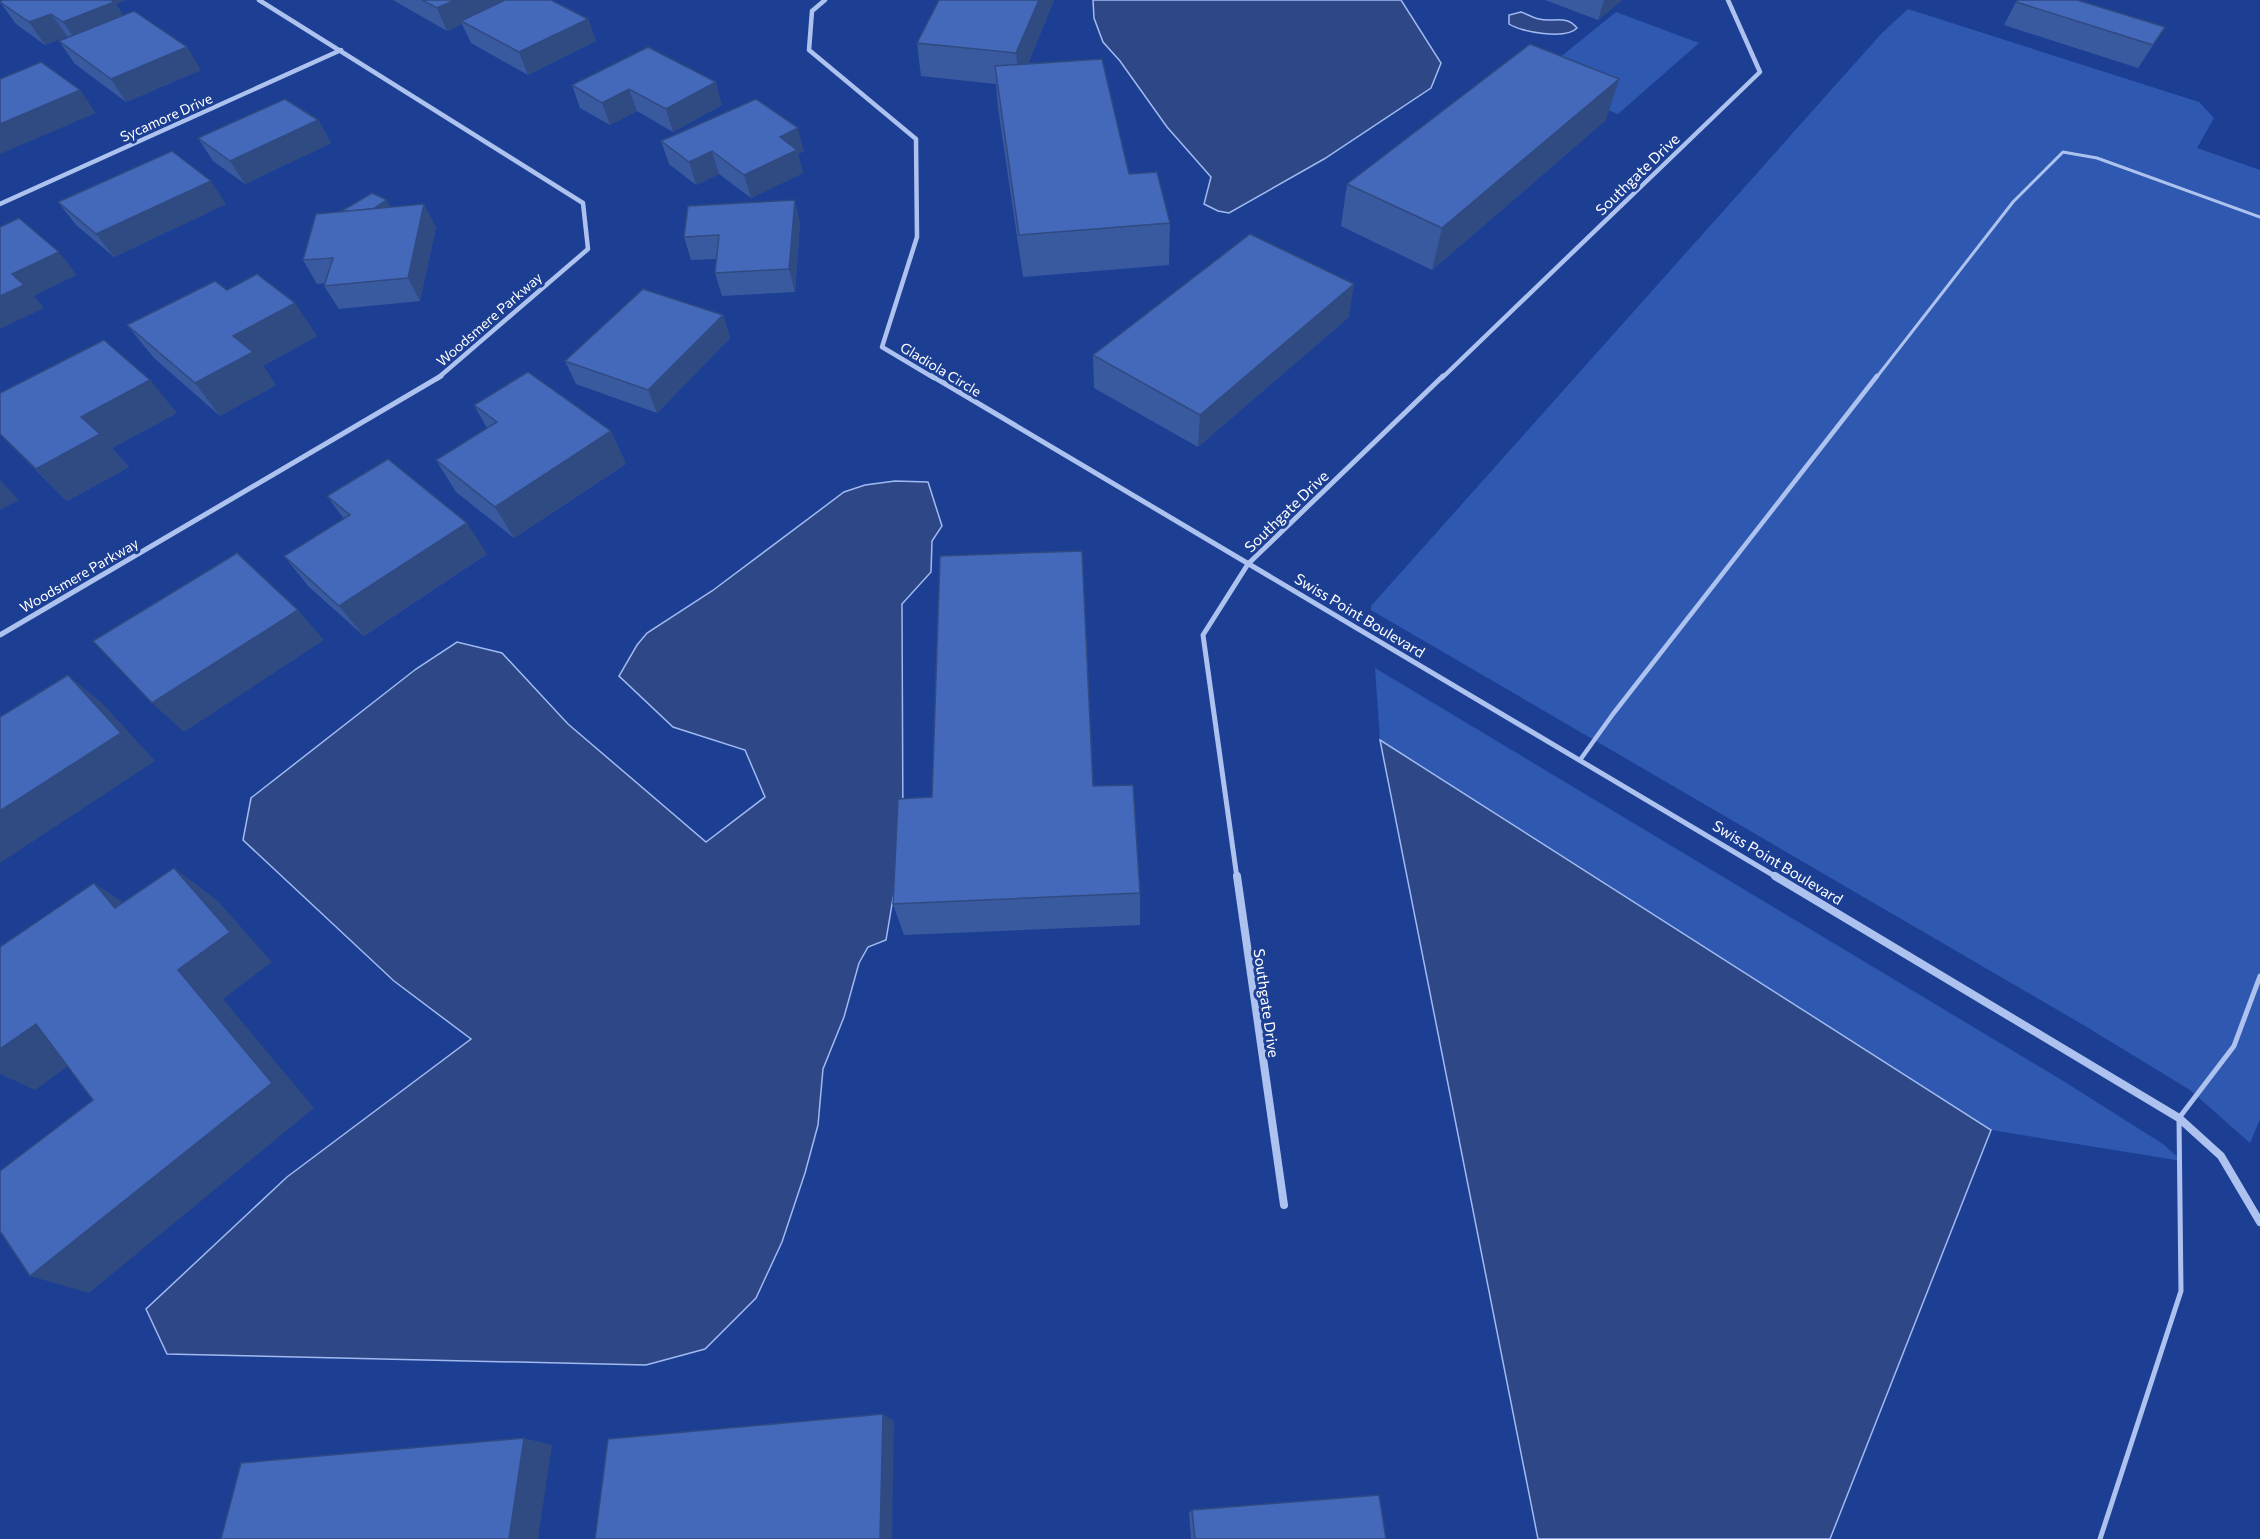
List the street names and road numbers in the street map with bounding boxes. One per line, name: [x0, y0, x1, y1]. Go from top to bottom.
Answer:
street label: Sycamore Drive: [117, 89, 215, 145]
street label: Southgate Drive: [1591, 129, 1683, 219]
street label: Woodsmere Parkway: [433, 269, 545, 369]
street label: Gladiola Circle: [898, 338, 984, 400]
street label: Southgate Drive: [1240, 466, 1332, 556]
street label: Woodsmere Parkway: [17, 534, 141, 616]
street label: Swiss Point Boulevard: [1292, 569, 1428, 661]
street label: Swiss Point Boulevard: [1710, 816, 1846, 908]
street label: Southgate Drive: [1250, 947, 1284, 1059]

